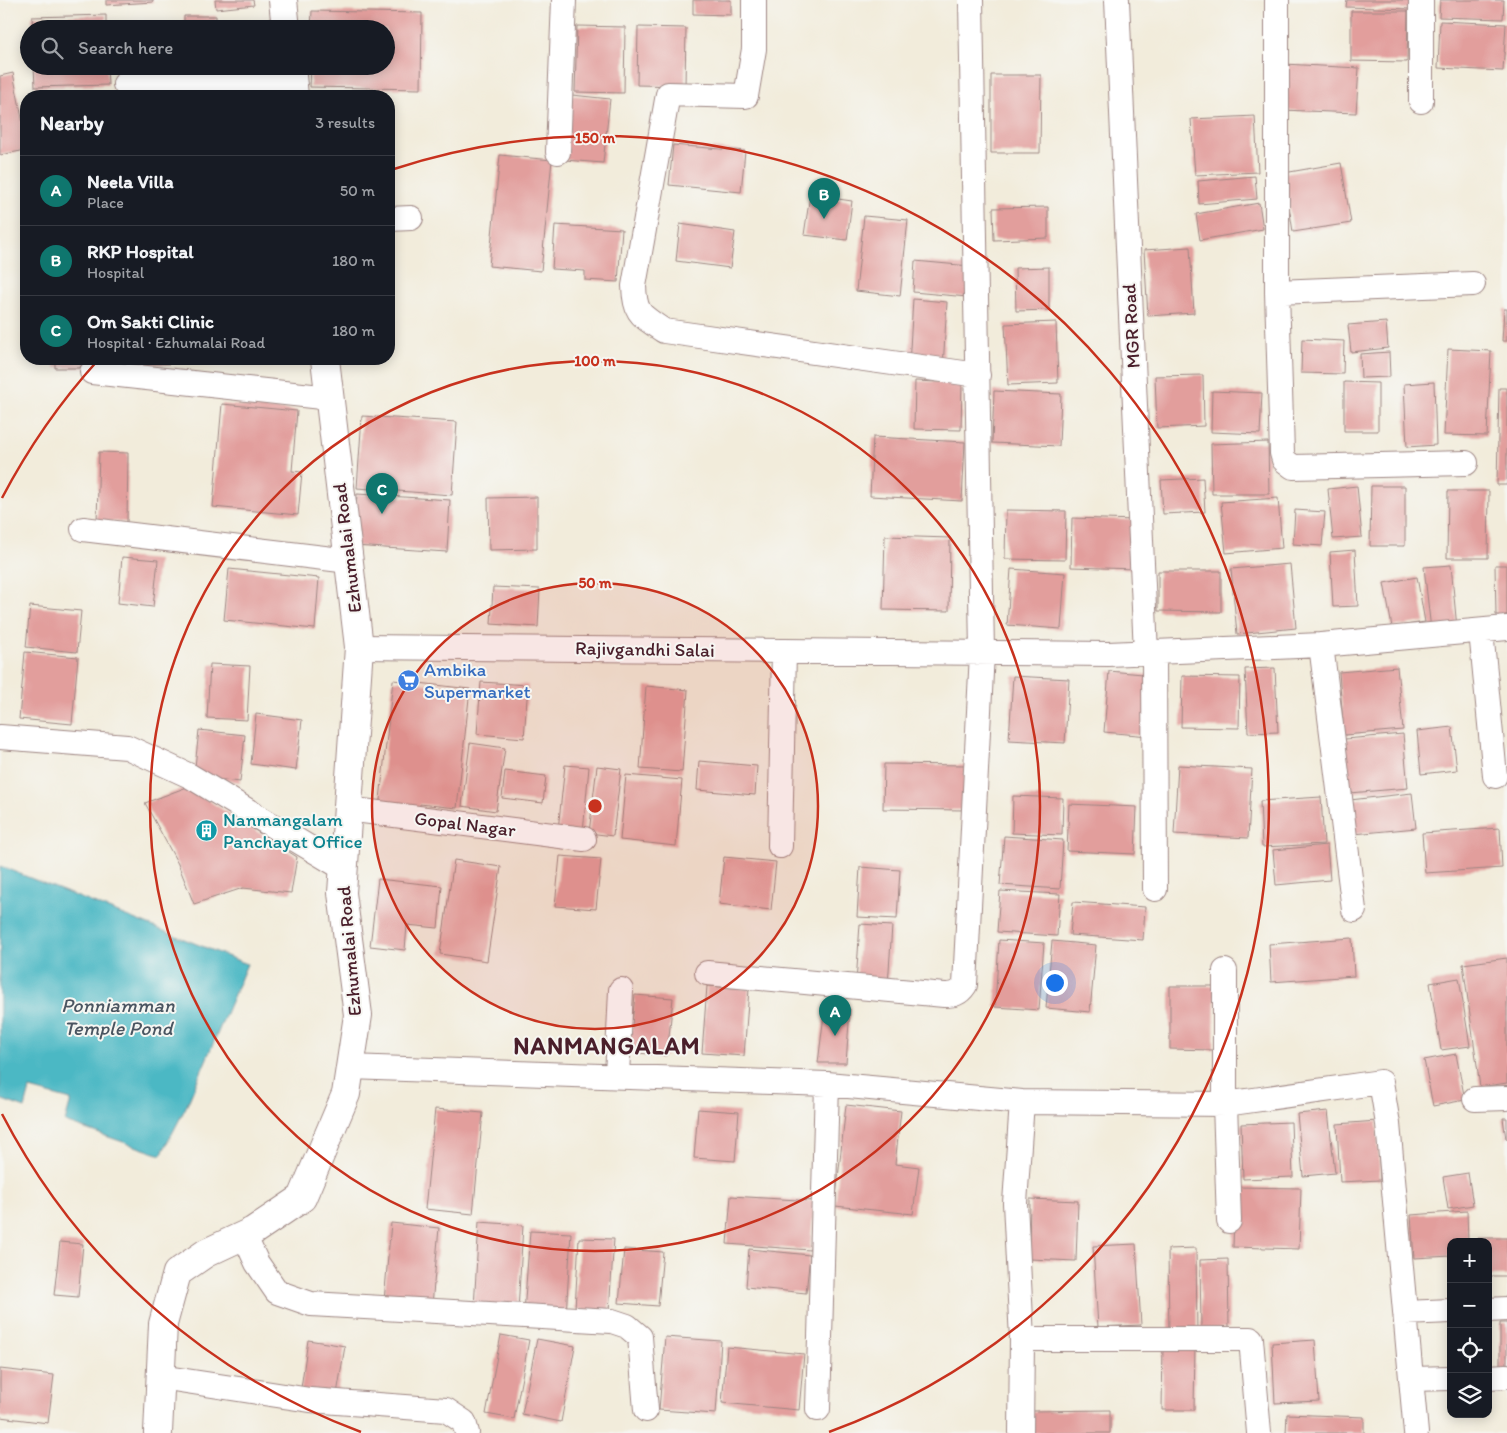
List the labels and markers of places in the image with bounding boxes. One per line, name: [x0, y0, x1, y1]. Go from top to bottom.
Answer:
pin: B: [808, 178, 840, 219]
pin: C: [366, 473, 398, 514]
place label: Ambika Supermarket: [424, 658, 531, 703]
supermarket icon: Ambika Supermarket: [396, 668, 420, 692]
centre of rings: [586, 797, 604, 815]
place label: Nanmangalam Panchayat Office: [223, 808, 363, 853]
building icon: Nanmangalam Panchayat Office: [195, 818, 219, 842]
pin: A: [819, 995, 851, 1036]

